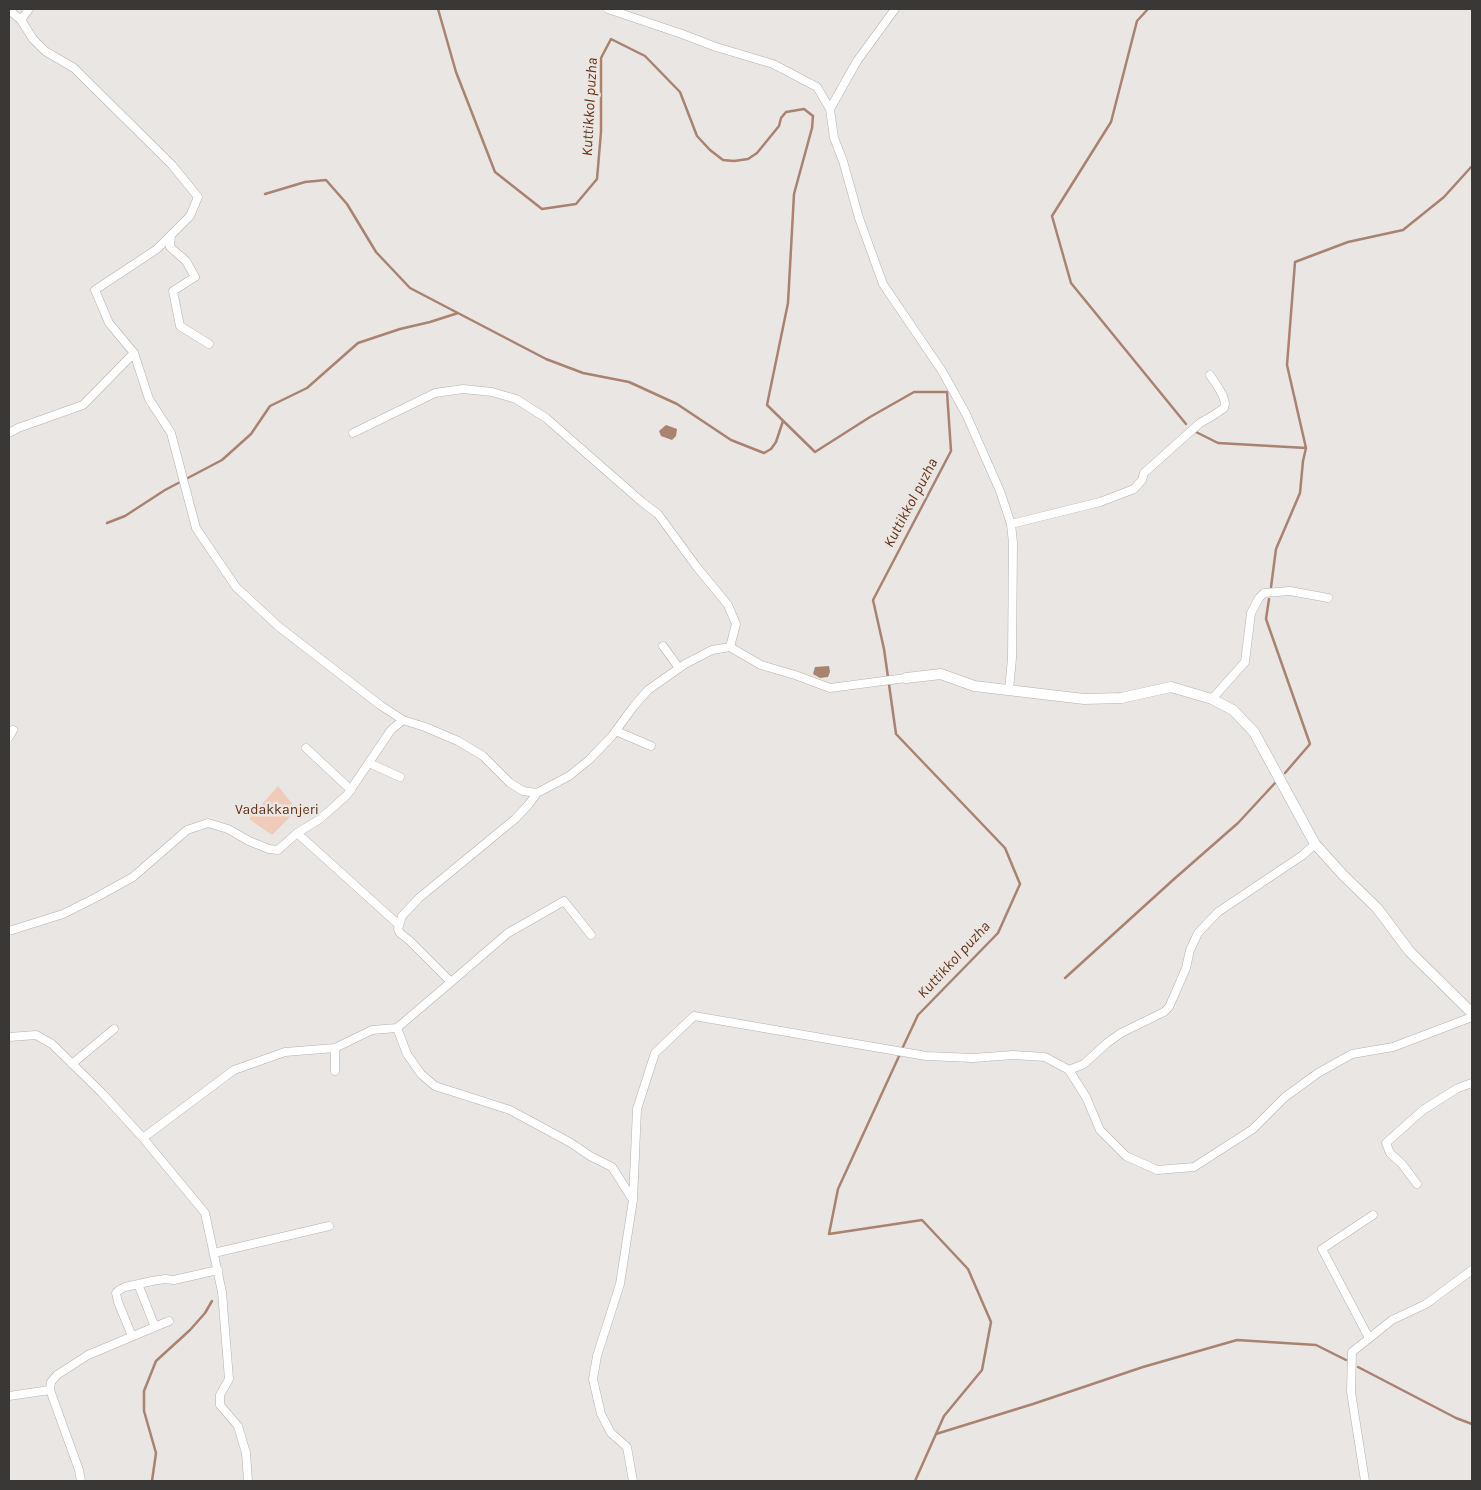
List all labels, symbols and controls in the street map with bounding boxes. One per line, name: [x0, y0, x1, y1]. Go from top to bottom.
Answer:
water label: Kuttikkol puzha: [578, 57, 602, 157]
water label: Kuttikkol puzha: [880, 455, 942, 551]
park label: Vadakkanjeri: [235, 802, 319, 818]
water label: Kuttikkol puzha: [914, 918, 994, 1002]

